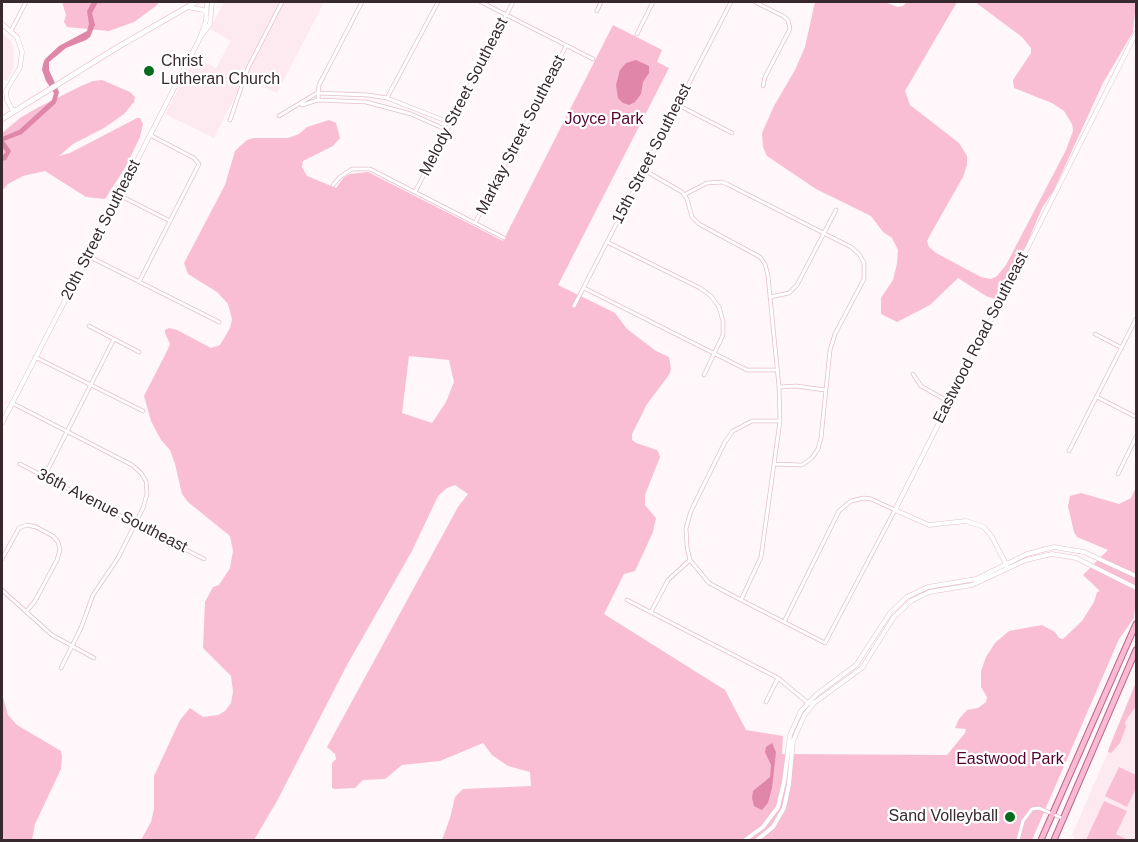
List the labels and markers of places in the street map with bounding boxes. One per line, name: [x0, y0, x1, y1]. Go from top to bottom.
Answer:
place label: Christ Lutheran Church: [161, 52, 280, 90]
marker: Christ Lutheran Church: [142, 64, 156, 78]
place label: Sand Volleyball: [889, 807, 998, 827]
marker: Sand Volleyball: [1003, 810, 1017, 824]

